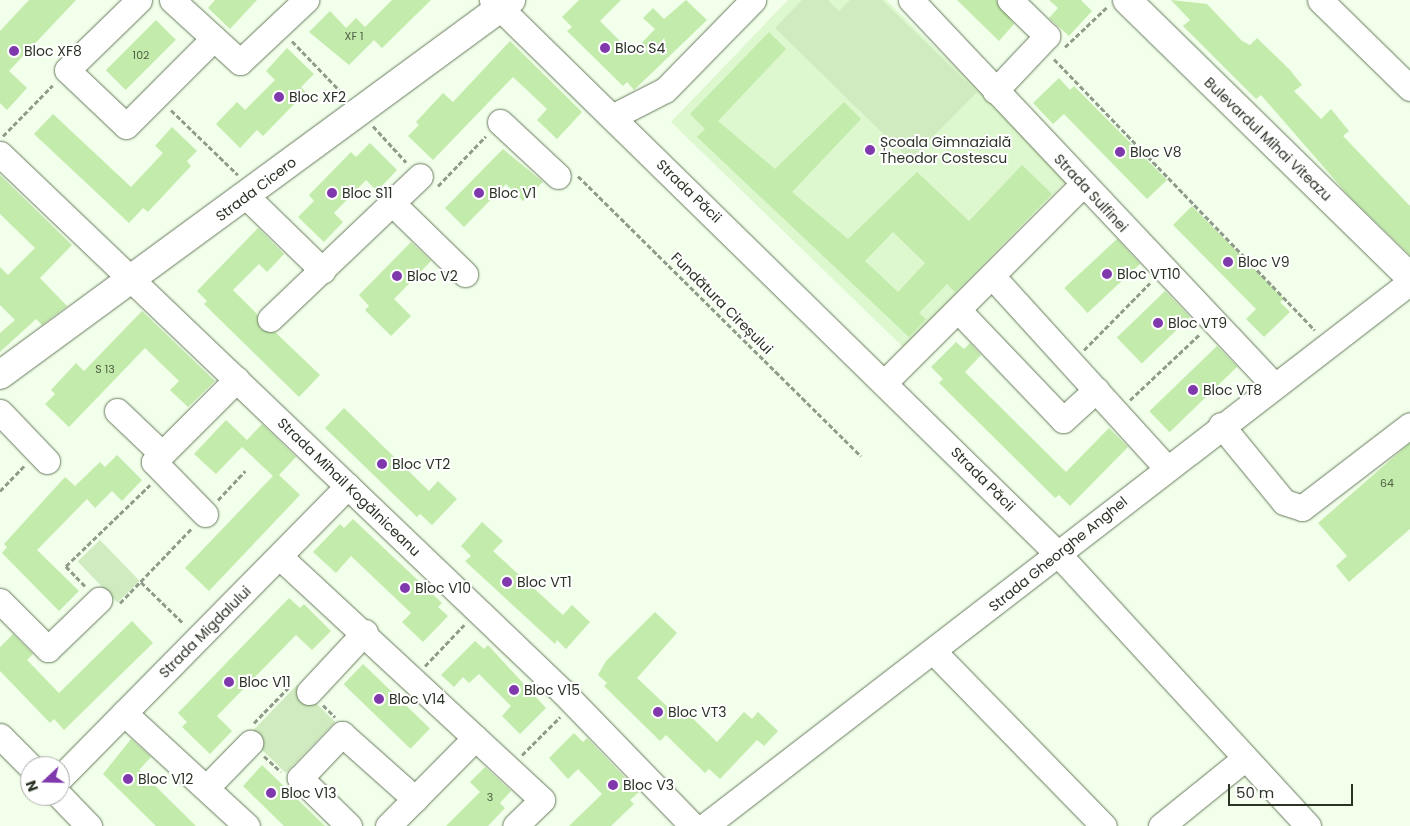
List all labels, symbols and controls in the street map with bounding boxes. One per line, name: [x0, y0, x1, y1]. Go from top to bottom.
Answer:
house number: XF 1: [345, 29, 363, 43]
place label: Bloc S4: [615, 40, 665, 56]
marker: Bloc S4: [599, 42, 611, 54]
place label: Bloc XF8: [24, 43, 82, 59]
marker: Bloc XF8: [8, 45, 20, 57]
house number: 102: [133, 48, 149, 62]
street label: Bulevardul Mihai Viteazu: [1201, 74, 1335, 204]
place label: Bloc XF2: [289, 89, 346, 105]
marker: Bloc XF2: [273, 91, 285, 103]
place label: Școala Gimnazială Theodor Costescu: [880, 134, 1011, 166]
marker: Școala Gimnazială Theodor Costescu: [864, 144, 876, 156]
place label: Bloc V8: [1130, 144, 1182, 160]
marker: Bloc V8: [1114, 146, 1126, 158]
street label: Strada Sulfinei: [1051, 151, 1131, 235]
street label: Strada Cicero: [212, 153, 300, 225]
street label: Strada Păcii: [653, 156, 725, 226]
place label: Bloc S11: [342, 185, 392, 201]
place label: Bloc V1: [489, 185, 536, 201]
marker: Bloc S11: [326, 187, 338, 199]
marker: Bloc V1: [473, 187, 485, 199]
street label: Fundătura Cireșului: [668, 249, 776, 357]
place label: Bloc V9: [1238, 254, 1290, 270]
marker: Bloc V9: [1222, 256, 1234, 268]
place label: Bloc VT10: [1117, 266, 1181, 282]
place label: Bloc V2: [407, 268, 458, 284]
marker: Bloc VT10: [1101, 268, 1113, 280]
marker: Bloc V2: [391, 270, 403, 282]
place label: Bloc VT9: [1168, 315, 1227, 331]
marker: Bloc VT9: [1152, 317, 1164, 329]
house number: S 13: [95, 362, 115, 376]
place label: Bloc VT8: [1203, 382, 1262, 398]
marker: Bloc VT8: [1187, 384, 1199, 396]
street label: Strada Mihail Kogălniceanu: [274, 414, 424, 560]
street label: Strada Păcii: [947, 443, 1019, 515]
place label: Bloc VT2: [392, 456, 450, 472]
marker: Bloc VT2: [376, 458, 388, 470]
house number: 64: [1380, 476, 1394, 490]
street label: Strada Gheorghe Anghel: [985, 493, 1131, 615]
place label: Bloc VT1: [517, 574, 572, 590]
marker: Bloc VT1: [501, 576, 513, 588]
place label: Bloc V10: [415, 580, 471, 596]
marker: Bloc V10: [399, 582, 411, 594]
street label: Strada Migdalului: [156, 583, 254, 681]
place label: Bloc V11: [239, 674, 291, 690]
marker: Bloc V11: [223, 676, 235, 688]
place label: Bloc V15: [524, 682, 580, 698]
marker: Bloc V15: [508, 684, 520, 696]
place label: Bloc V14: [389, 691, 445, 707]
marker: Bloc V14: [373, 693, 385, 705]
place label: Bloc VT3: [668, 704, 727, 720]
marker: Bloc VT3: [652, 706, 664, 718]
north arrow: [20, 756, 70, 806]
place label: Bloc V12: [138, 771, 193, 787]
marker: Bloc V12: [122, 773, 134, 785]
scale bar: [1230, 774, 1355, 806]
place label: Bloc V3: [623, 777, 674, 793]
text: N: [21, 778, 43, 795]
marker: Bloc V3: [607, 779, 619, 791]
text: 50 m: [1236, 782, 1274, 803]
place label: Bloc V13: [281, 785, 336, 801]
marker: Bloc V13: [265, 787, 277, 799]
house number: 3: [487, 790, 493, 804]

